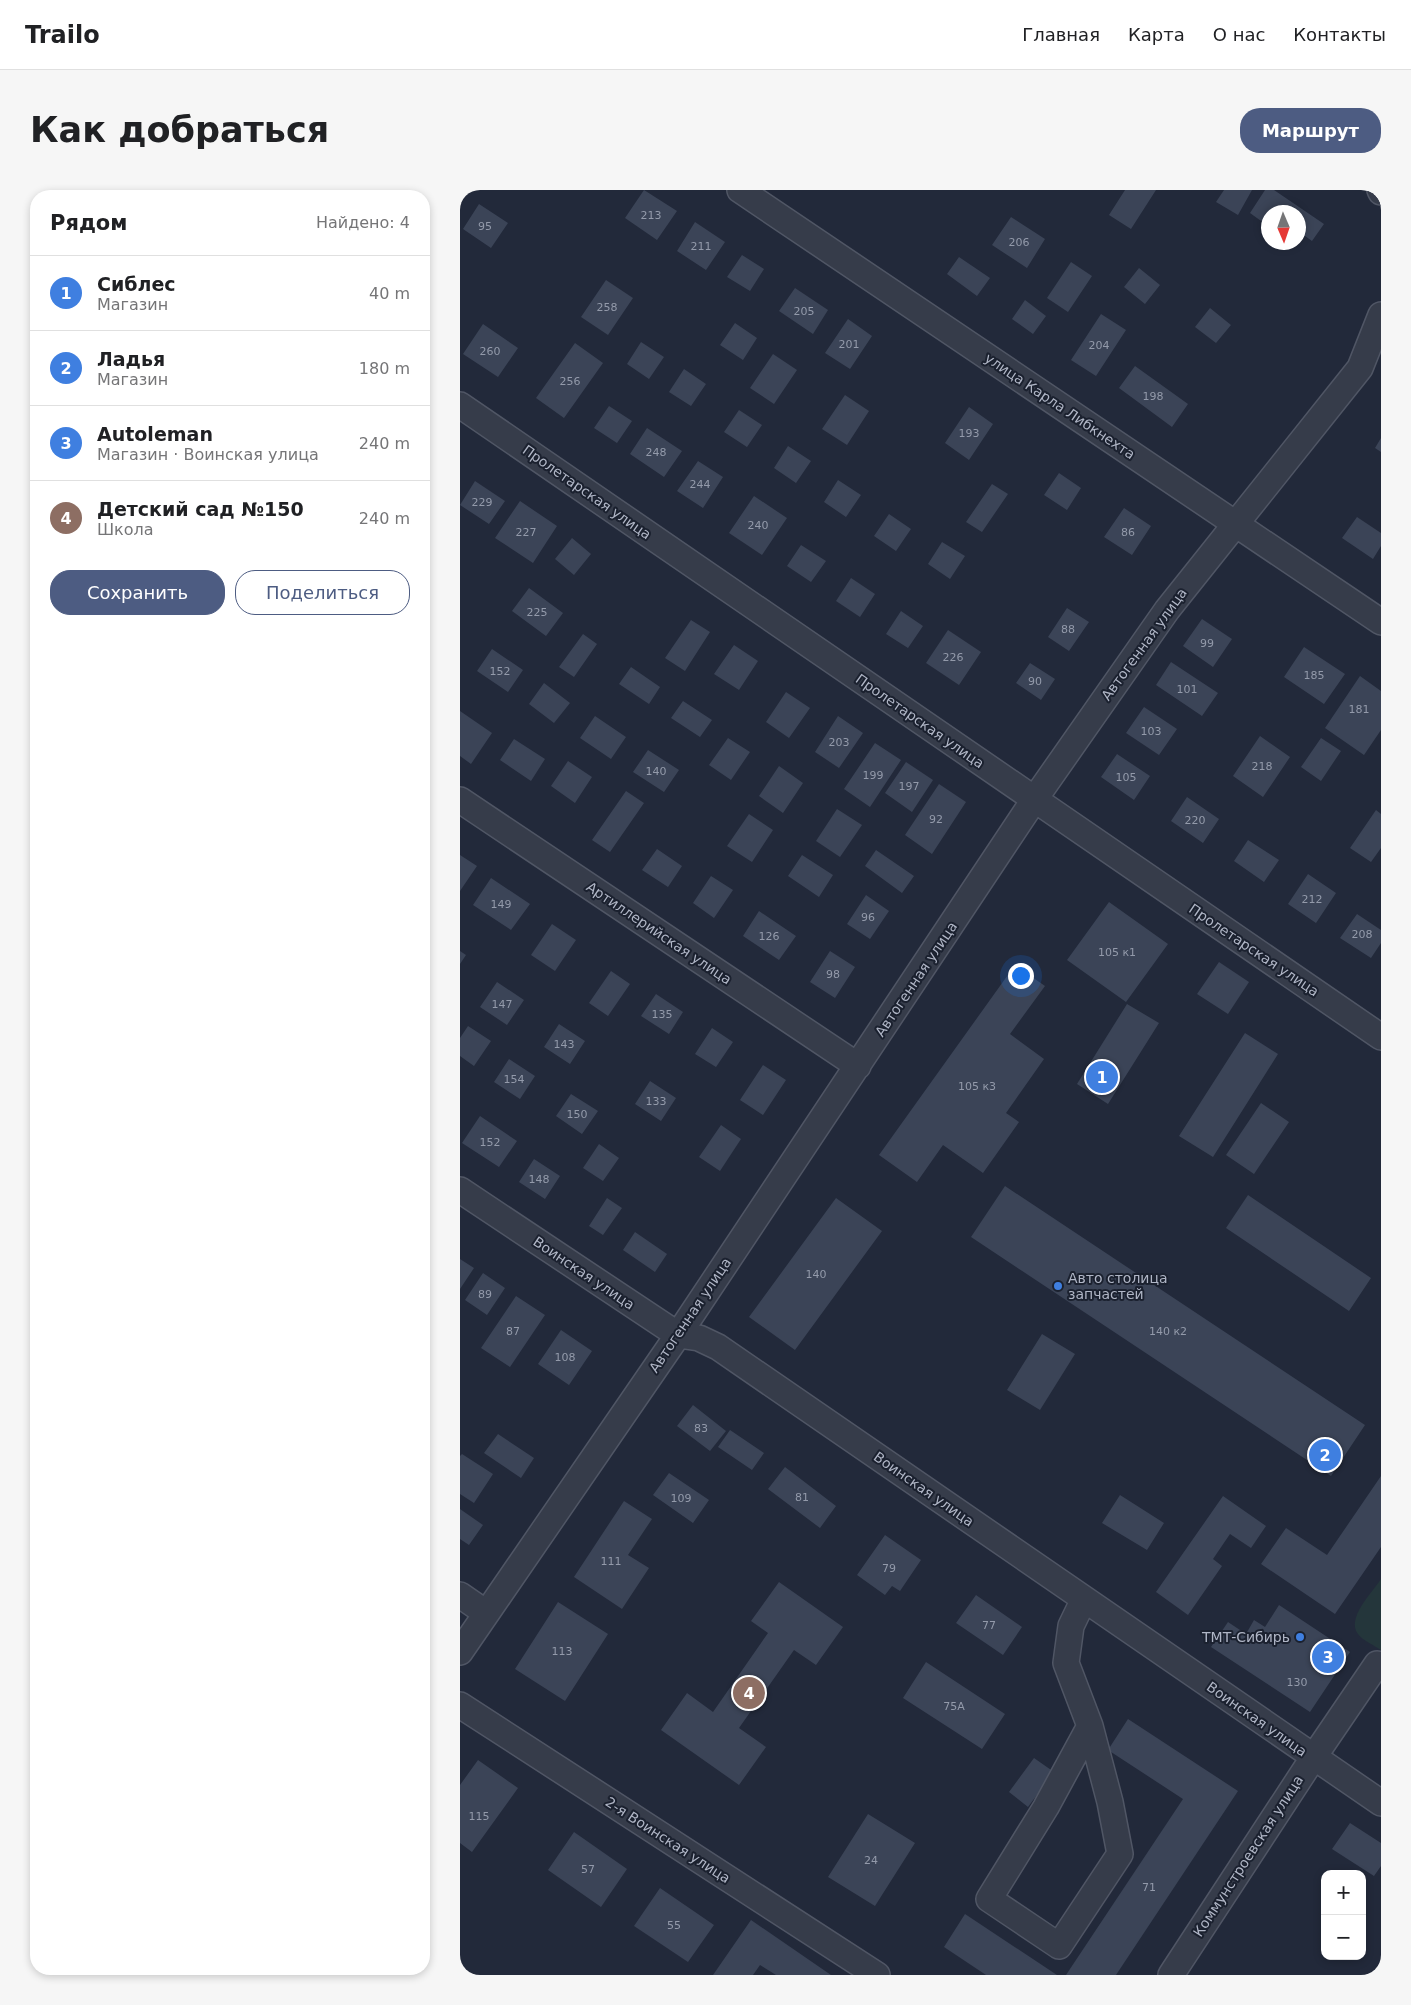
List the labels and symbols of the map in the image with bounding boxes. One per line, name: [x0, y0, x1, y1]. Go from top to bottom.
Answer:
north arrow: [1261, 205, 1306, 250]
house number: 213: [641, 209, 662, 222]
house number: 95: [478, 220, 492, 233]
house number: 206: [1009, 236, 1030, 249]
house number: 211: [691, 240, 712, 253]
house number: 258: [597, 301, 618, 314]
house number: 205: [794, 305, 815, 318]
house number: 201: [839, 338, 860, 351]
house number: 204: [1089, 339, 1110, 352]
house number: 260: [480, 345, 501, 358]
street label: улица Карла Либкнехта: [982, 350, 1138, 462]
house number: 256: [560, 375, 581, 388]
house number: 198: [1143, 390, 1164, 403]
house number: 193: [959, 427, 980, 440]
street label: Пролетарская улица: [520, 442, 654, 542]
house number: 248: [646, 446, 667, 459]
house number: 244: [690, 478, 711, 491]
house number: 229: [472, 496, 493, 509]
house number: 240: [748, 519, 769, 532]
house number: 227: [516, 526, 537, 539]
house number: 86: [1121, 526, 1135, 539]
street label: Автогенная улица: [1098, 585, 1190, 703]
house number: 225: [527, 606, 548, 619]
house number: 88: [1061, 623, 1075, 636]
house number: 99: [1200, 637, 1214, 650]
house number: 226: [943, 651, 964, 664]
house number: 152: [490, 665, 511, 678]
house number: 185: [1304, 669, 1325, 682]
street label: Пролетарская улица: [853, 671, 987, 771]
house number: 90: [1028, 675, 1042, 688]
house number: 101: [1177, 683, 1198, 696]
house number: 181: [1349, 703, 1370, 716]
house number: 103: [1141, 725, 1162, 738]
house number: 203: [829, 736, 850, 749]
house number: 218: [1252, 760, 1273, 773]
house number: 140: [646, 765, 667, 778]
house number: 199: [863, 769, 884, 782]
house number: 105: [1116, 771, 1137, 784]
house number: 197: [899, 780, 920, 793]
house number: 92: [929, 813, 943, 826]
house number: 220: [1185, 814, 1206, 827]
street label: Артиллерийская улица: [583, 878, 735, 988]
house number: 212: [1302, 893, 1323, 906]
house number: 149: [491, 898, 512, 911]
street label: Пролетарская улица: [1186, 901, 1322, 999]
house number: 96: [861, 911, 875, 924]
street label: Автогенная улица: [872, 919, 960, 1039]
house number: 208: [1352, 928, 1373, 941]
house number: 126: [759, 930, 780, 943]
house number: 105 к1: [1098, 946, 1136, 959]
your location: [1008, 963, 1034, 989]
house number: 98: [826, 968, 840, 981]
house number: 147: [492, 998, 513, 1011]
house number: 135: [652, 1008, 673, 1021]
house number: 143: [554, 1038, 575, 1051]
pin: 1: [1086, 1058, 1118, 1096]
house number: 154: [504, 1073, 525, 1086]
house number: 105 к3: [958, 1080, 996, 1093]
house number: 133: [646, 1095, 667, 1108]
house number: 150: [567, 1108, 588, 1121]
house number: 152: [480, 1136, 501, 1149]
house number: 148: [529, 1173, 550, 1186]
street label: Воинская улица: [530, 1233, 638, 1313]
street label: Автогенная улица: [646, 1255, 734, 1375]
house number: 140: [806, 1268, 827, 1281]
place label: Авто столица запчастей: [1068, 1270, 1168, 1302]
marker: Авто столица запчастей: [1052, 1280, 1064, 1292]
house number: 89: [478, 1288, 492, 1301]
house number: 87: [506, 1325, 520, 1338]
house number: 140 к2: [1149, 1325, 1187, 1338]
house number: 108: [555, 1351, 576, 1364]
house number: 83: [694, 1422, 708, 1435]
pin: 2: [1309, 1436, 1341, 1474]
street label: Воинская улица: [871, 1448, 977, 1530]
house number: 81: [795, 1491, 809, 1504]
house number: 109: [671, 1492, 692, 1505]
house number: 111: [601, 1555, 622, 1568]
house number: 79: [882, 1562, 896, 1575]
house number: 77: [982, 1619, 996, 1632]
place label: ТМТ-Сибирь: [1201, 1629, 1290, 1645]
marker: ТМТ-Сибирь: [1294, 1631, 1306, 1643]
pin: 3: [1312, 1638, 1344, 1676]
house number: 113: [552, 1645, 573, 1658]
pin: 4: [733, 1674, 765, 1712]
house number: 130: [1287, 1676, 1308, 1689]
street label: Воинская улица: [1204, 1678, 1310, 1760]
house number: 75А: [943, 1700, 965, 1713]
street label: Коммунстроевская улица: [1190, 1772, 1306, 1940]
street label: 2-я Воинская улица: [603, 1794, 733, 1886]
house number: 115: [469, 1810, 490, 1823]
house number: 24: [864, 1854, 878, 1867]
house number: 57: [581, 1863, 595, 1876]
house number: 71: [1142, 1881, 1156, 1894]
house number: 55: [667, 1919, 681, 1932]

